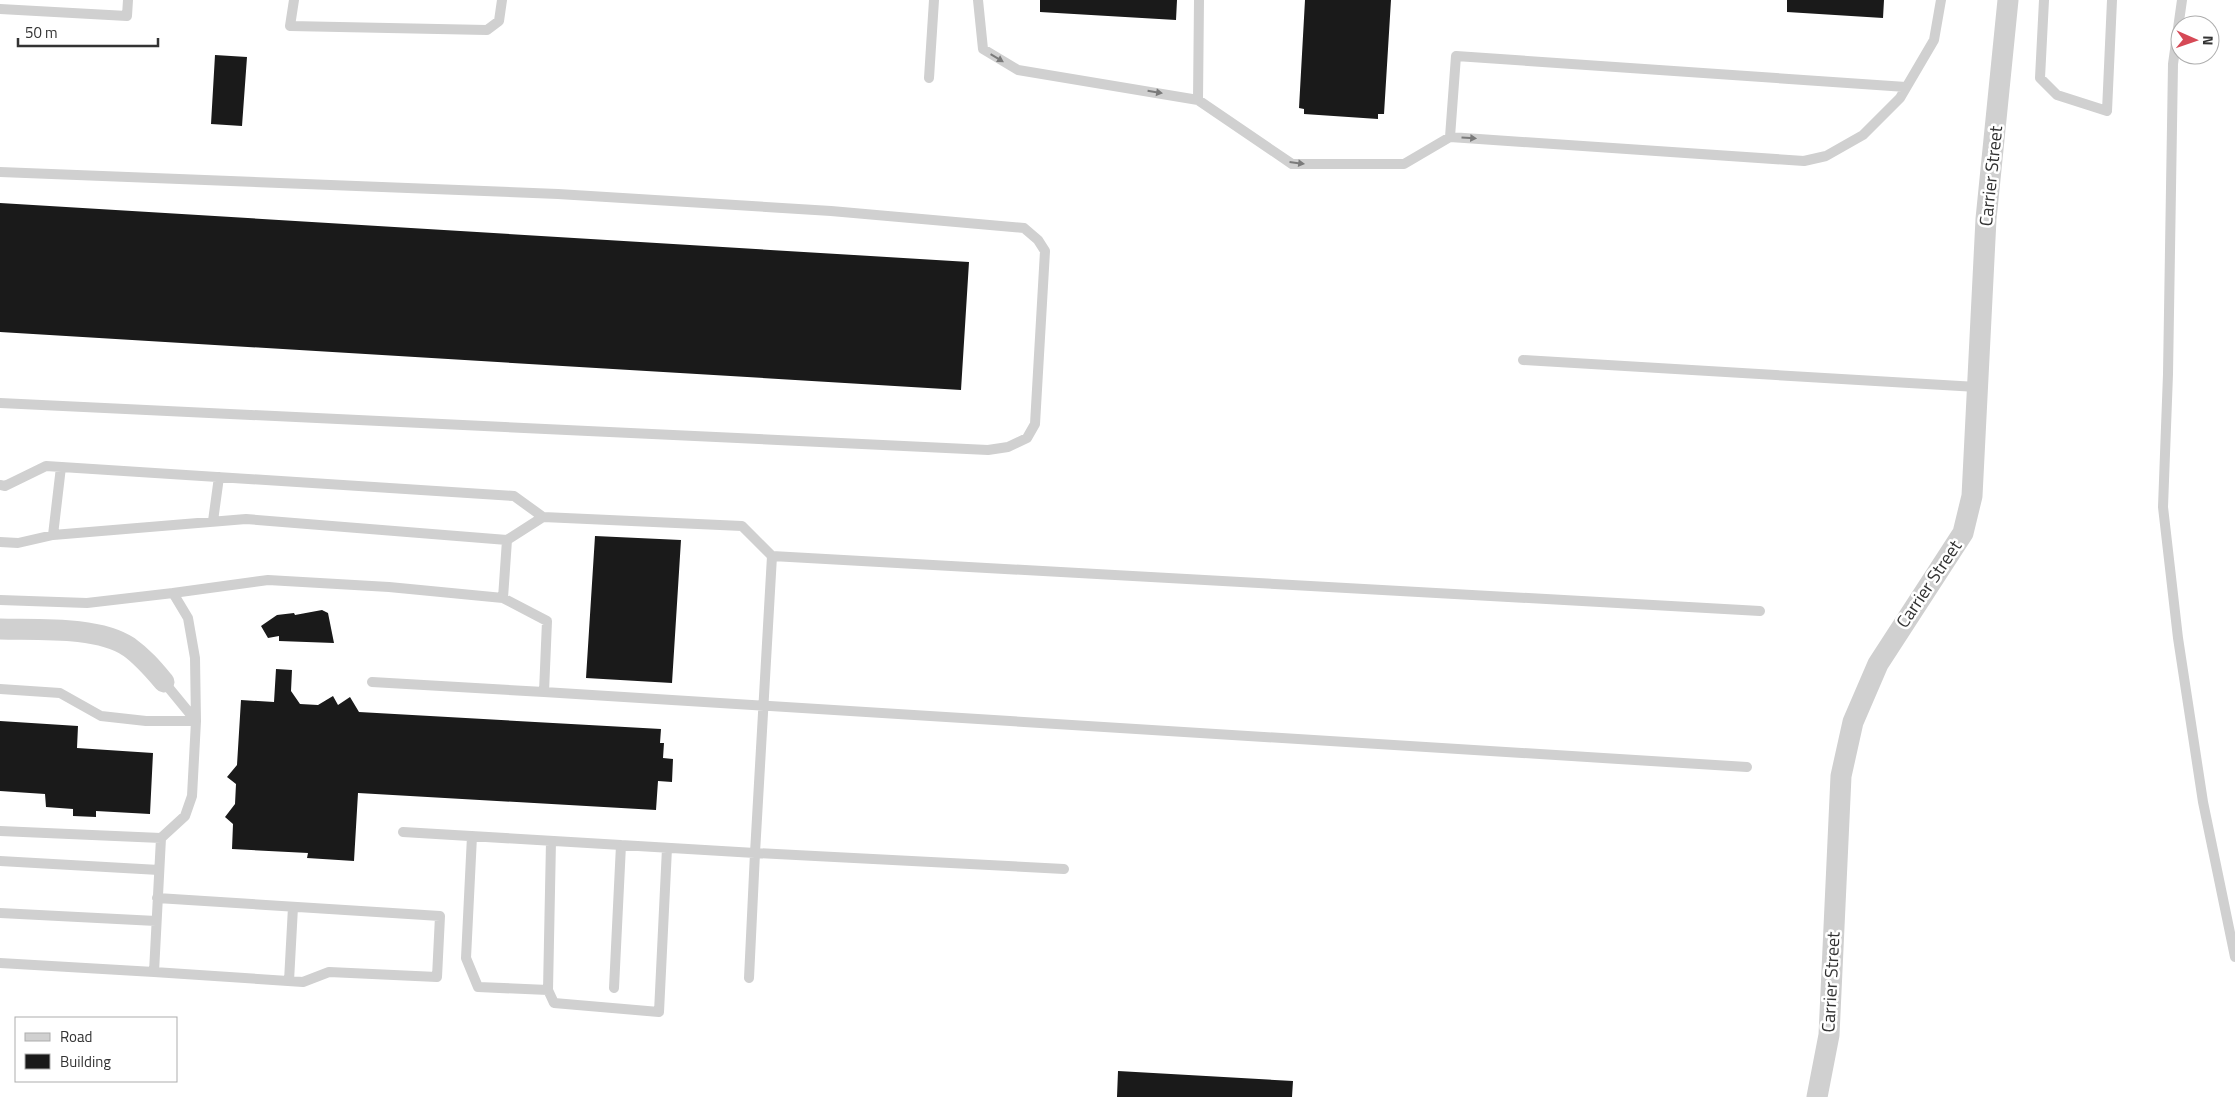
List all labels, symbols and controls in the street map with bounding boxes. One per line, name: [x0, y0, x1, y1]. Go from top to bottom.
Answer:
scale bar: [18, 15, 158, 47]
north arrow: [2170, 15, 2220, 65]
text: 50 m: [25, 21, 58, 44]
text: N: [2198, 35, 2219, 46]
one-way arrow: [991, 53, 1004, 62]
one-way arrow: [1147, 89, 1163, 97]
street label: Carrier Street: [1972, 124, 2009, 228]
one-way arrow: [1462, 134, 1478, 142]
one-way arrow: [1289, 159, 1305, 167]
street label: Carrier Street: [1889, 534, 1968, 633]
street label: Carrier Street: [1814, 930, 1847, 1033]
legend: [15, 1017, 178, 1082]
text: Road: [60, 1025, 92, 1048]
text: Building: [60, 1050, 111, 1073]

